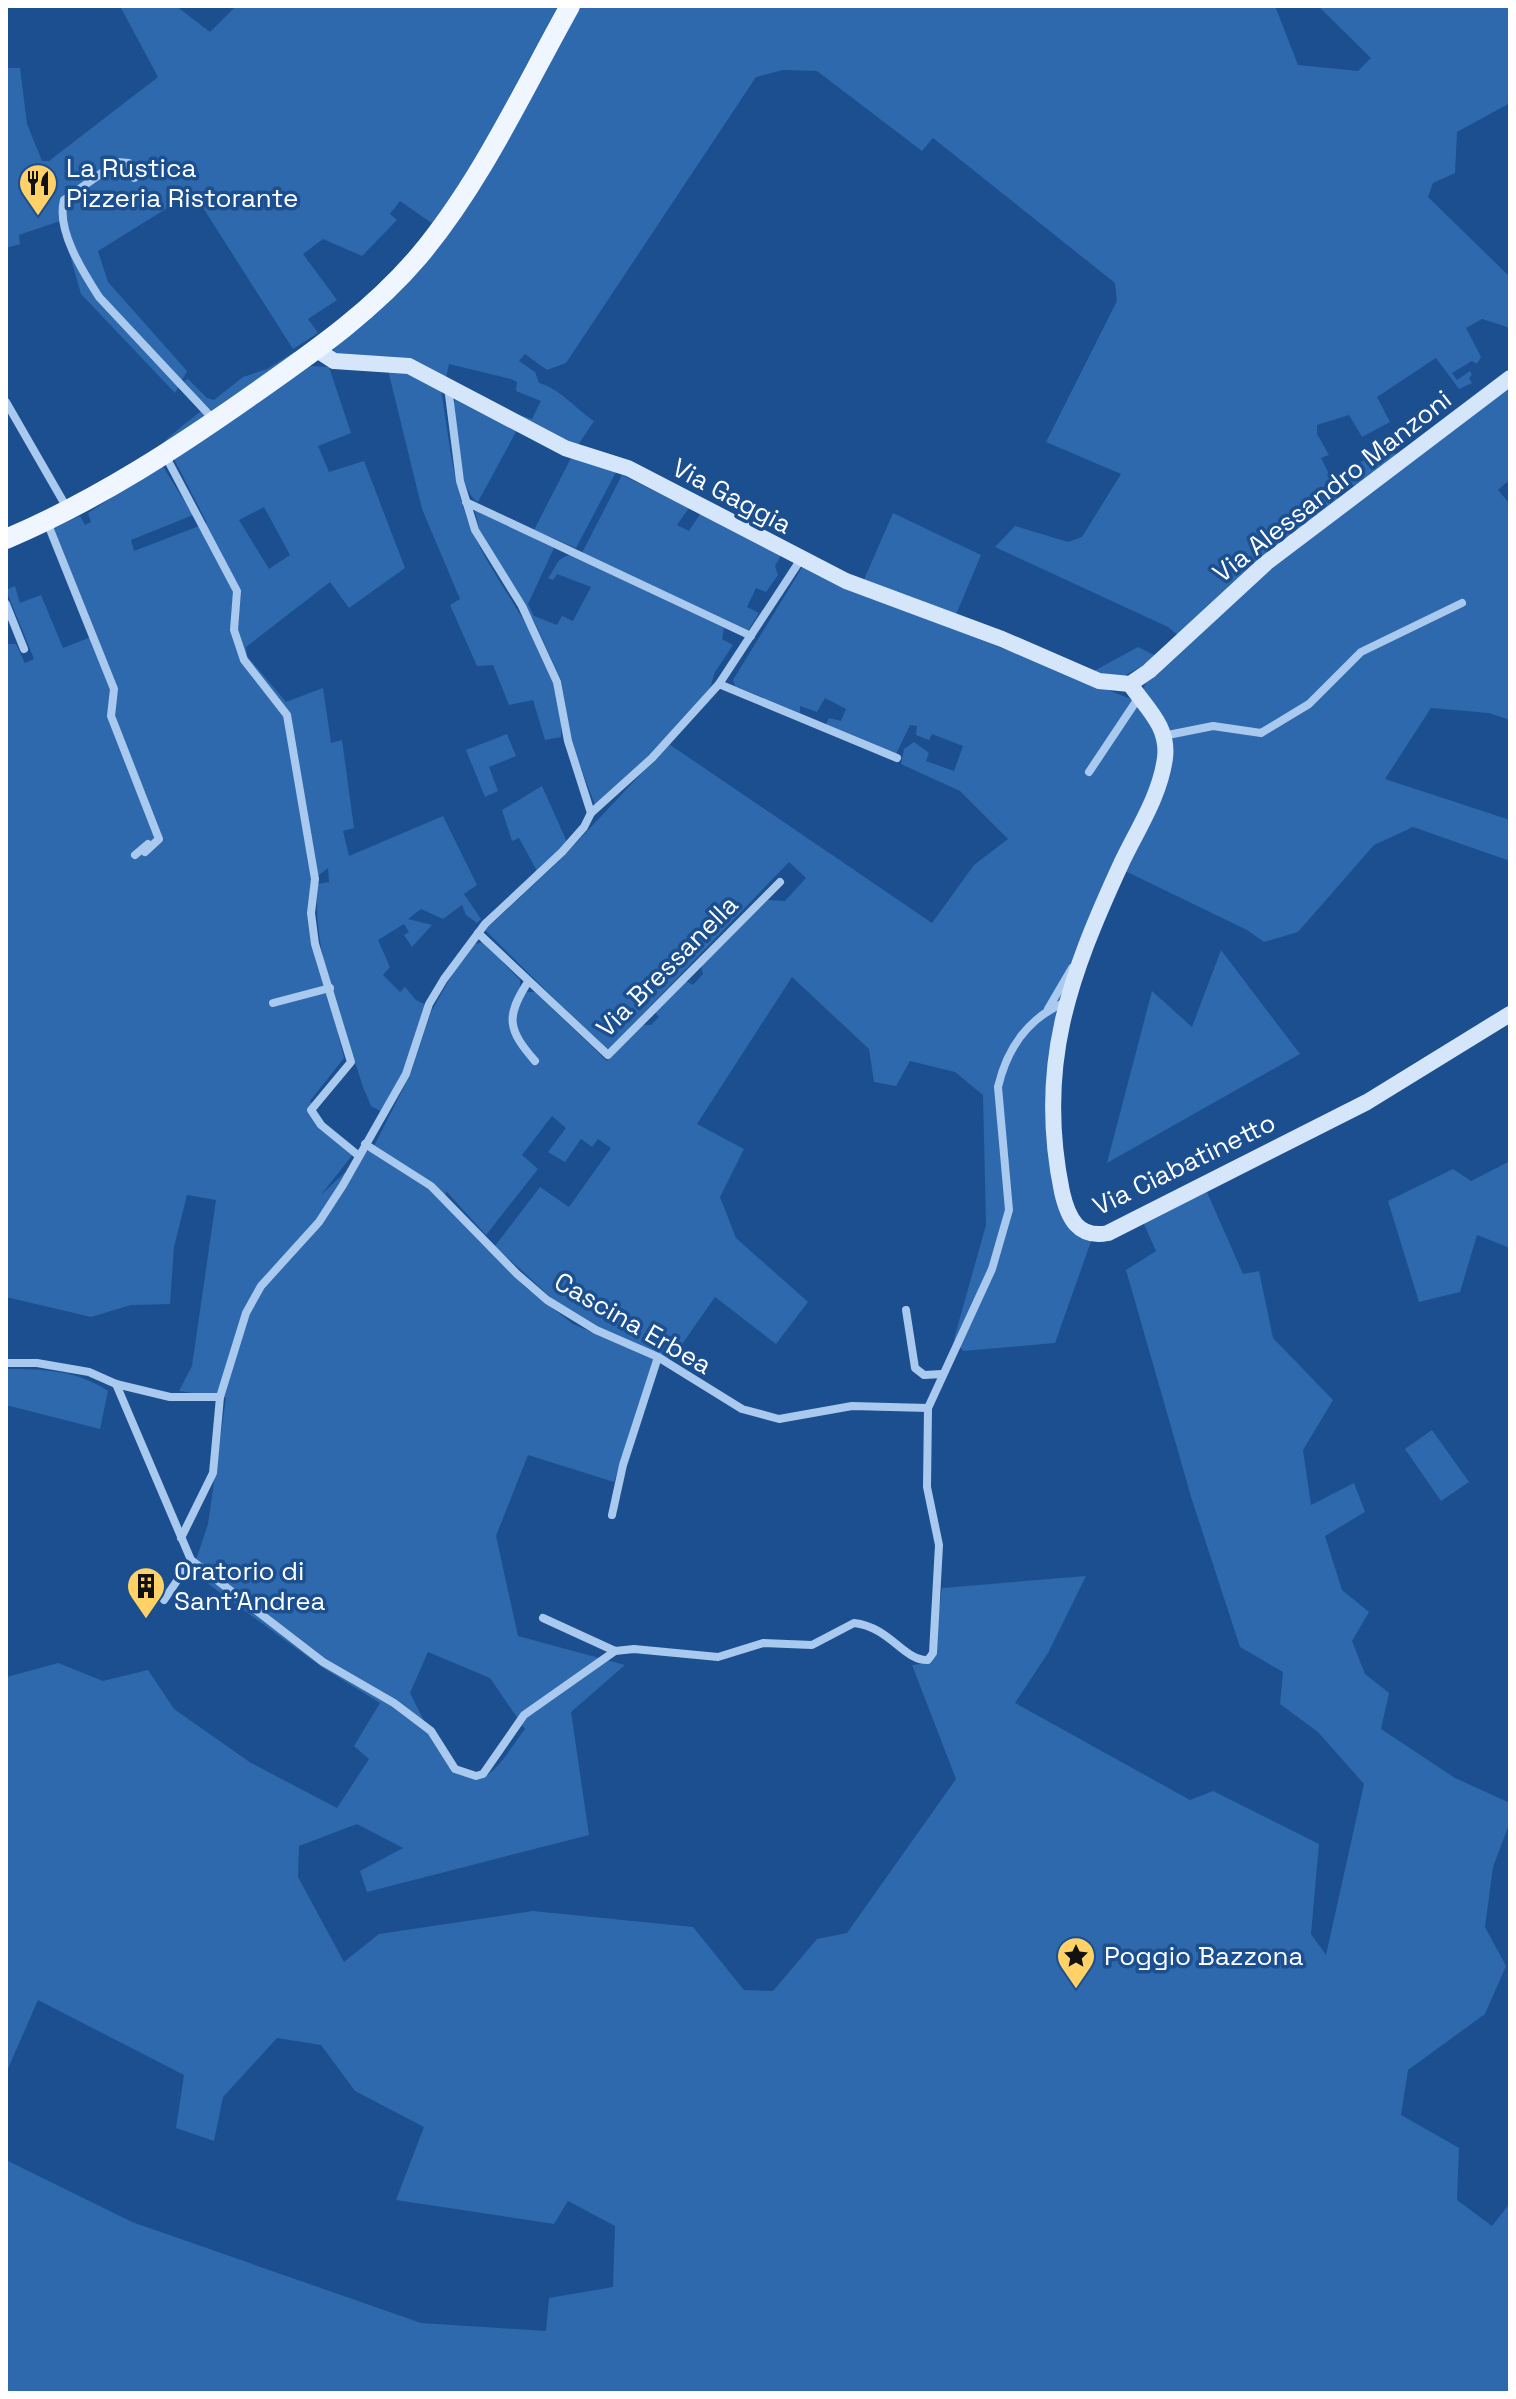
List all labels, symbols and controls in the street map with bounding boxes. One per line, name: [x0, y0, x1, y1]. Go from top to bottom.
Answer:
place label: La Rustica Pizzeria Ristorante: [66, 151, 298, 215]
restaurant icon: La Rustica Pizzeria Ristorante: [17, 162, 59, 217]
street label: Via Alessandro Manzoni: [1206, 382, 1458, 590]
street label: Via Gaggia: [666, 450, 798, 542]
street label: Via Bressanella: [589, 888, 745, 1044]
street label: Via Ciabatinetto: [1087, 1105, 1281, 1223]
street label: Cascina Erbea: [548, 1264, 718, 1382]
place label: Oratorio di Sant'Andrea: [174, 1554, 326, 1618]
building icon: Oratorio di Sant'Andrea: [125, 1565, 167, 1620]
place icon: Poggio Bazzona: [1055, 1935, 1097, 1990]
place label: Poggio Bazzona: [1104, 1939, 1304, 1973]

